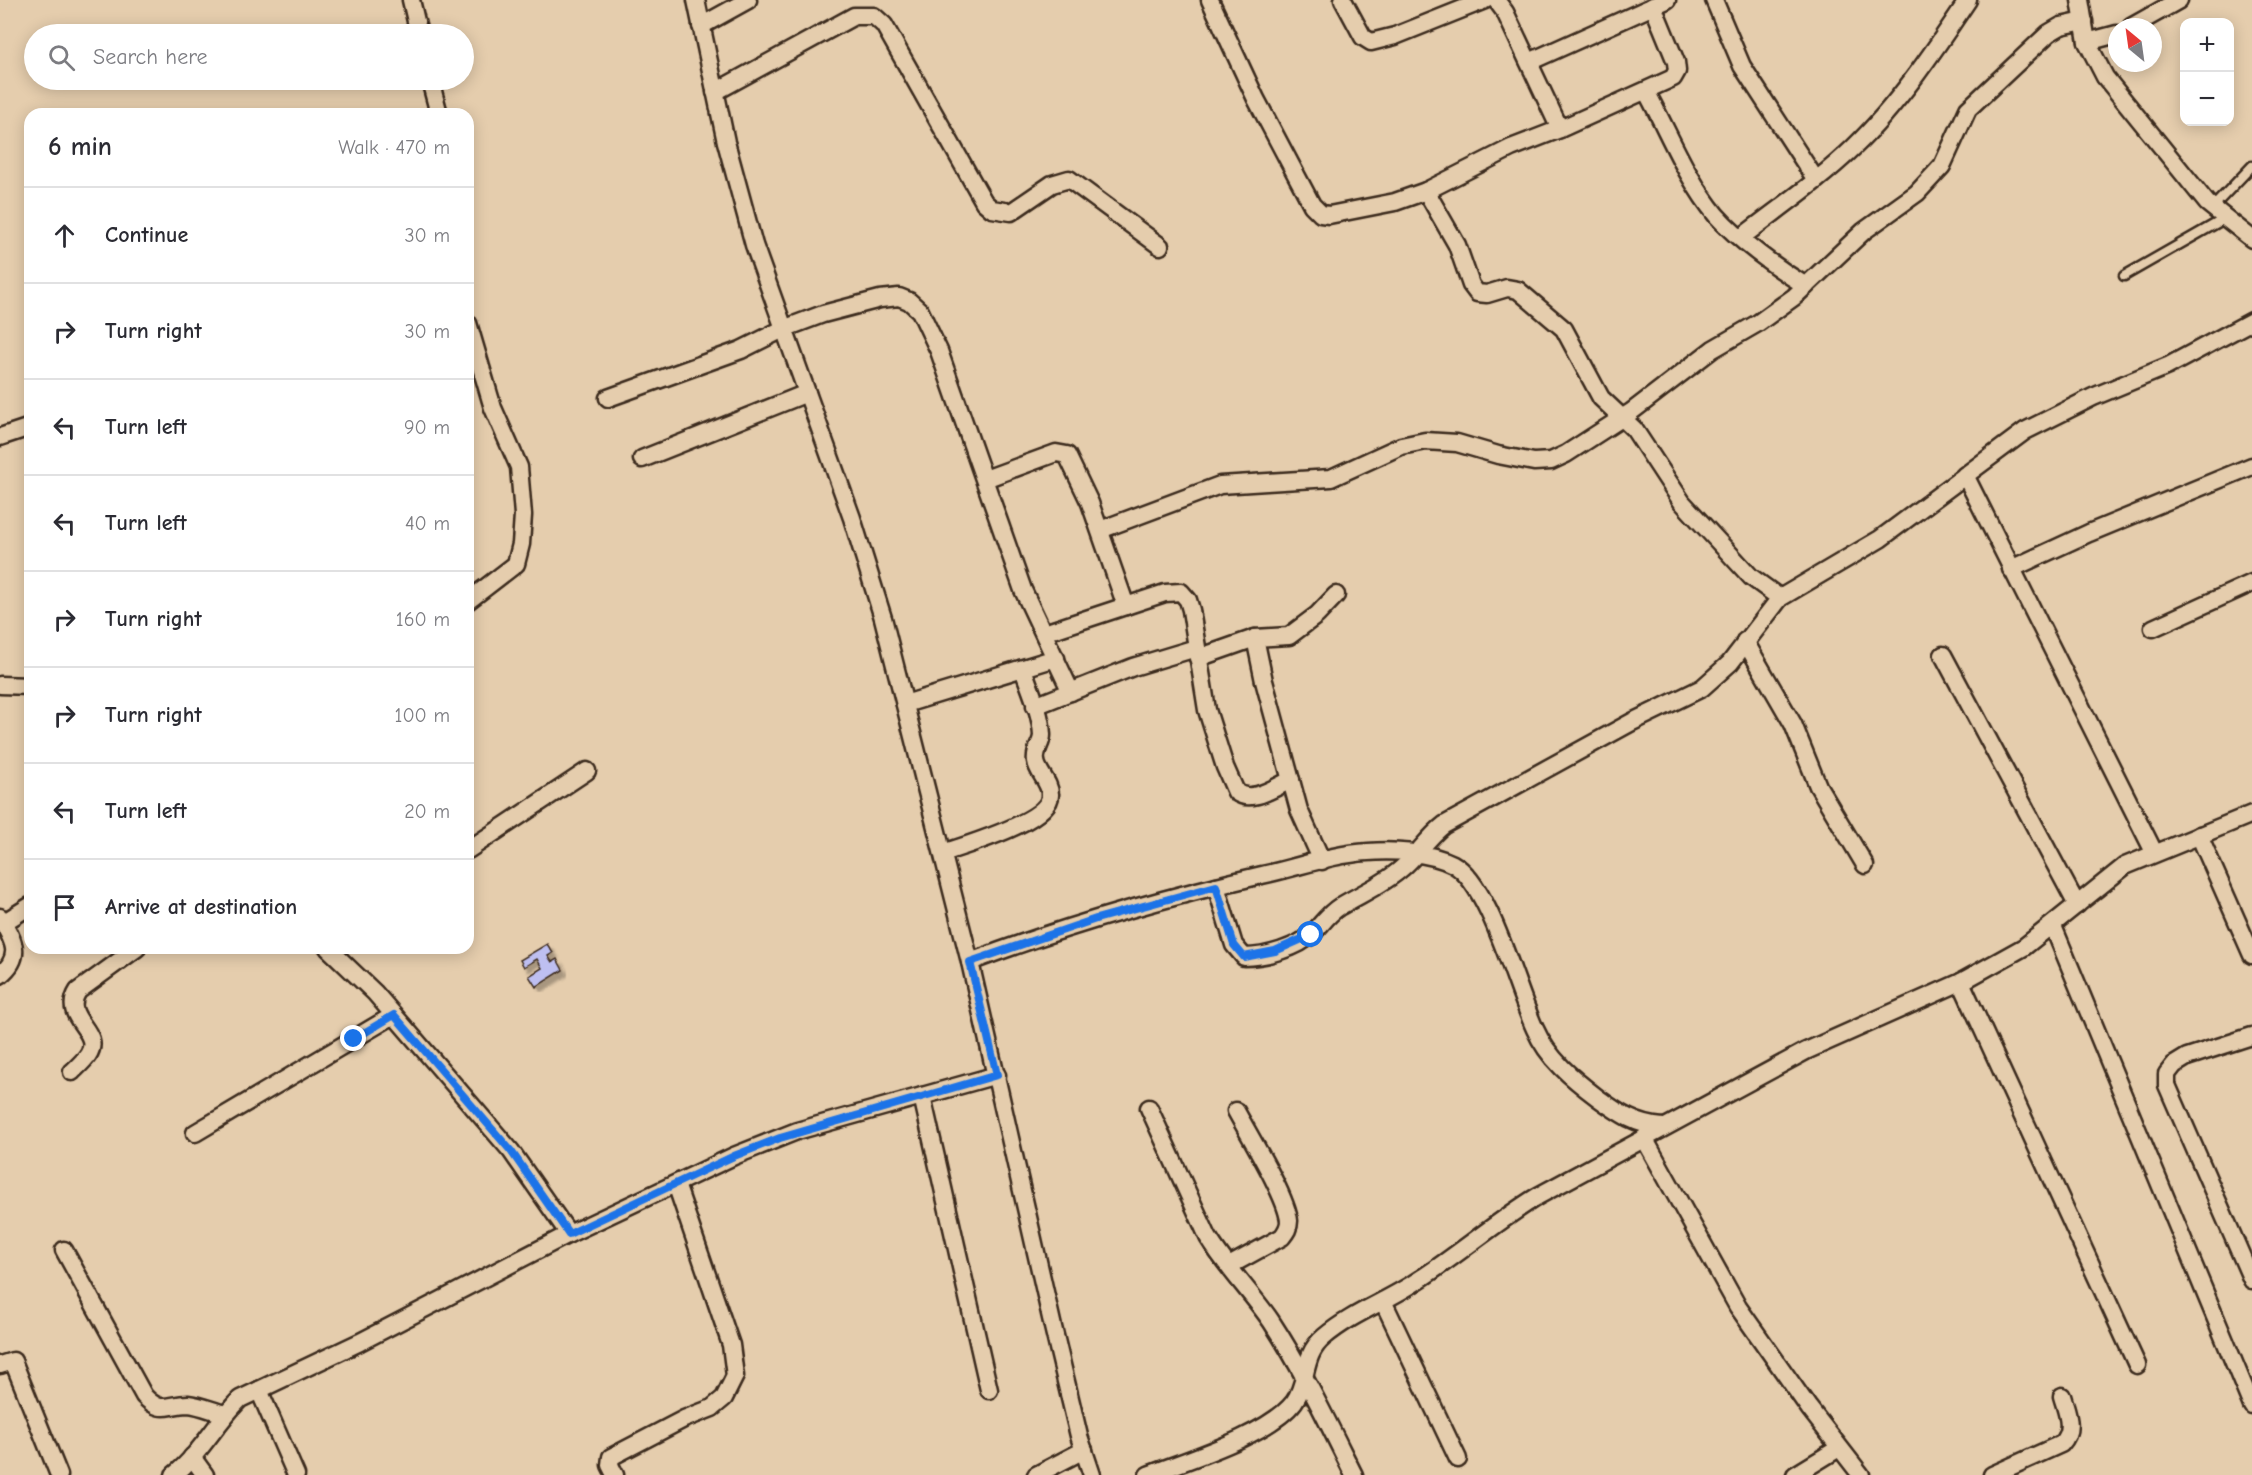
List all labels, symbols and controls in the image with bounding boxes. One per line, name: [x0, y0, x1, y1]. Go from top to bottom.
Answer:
north arrow: [2108, 18, 2162, 72]
map controls: [2180, 18, 2234, 126]
button: +: [2180, 18, 2234, 72]
search box: [24, 24, 474, 90]
icon: search: [45, 41, 78, 74]
text: Search here: [93, 44, 208, 70]
button: −: [2180, 72, 2234, 126]
text: 6 min: [48, 132, 112, 162]
text: Walk · 470 m: [338, 136, 450, 159]
icon: ahead: [48, 219, 81, 252]
text: Continue: [105, 222, 188, 248]
text: 30 m: [404, 224, 450, 247]
icon: right: [48, 315, 81, 348]
text: Turn right: [105, 318, 202, 344]
text: 30 m: [404, 320, 450, 343]
icon: left: [48, 411, 81, 444]
text: Turn left: [105, 414, 187, 440]
text: 90 m: [404, 416, 450, 439]
icon: left: [48, 507, 81, 540]
text: Turn left: [105, 510, 187, 536]
text: 40 m: [405, 512, 450, 535]
icon: right: [48, 603, 81, 636]
text: Turn right: [105, 606, 202, 632]
text: 160 m: [396, 608, 450, 631]
icon: right: [48, 699, 81, 732]
text: Turn right: [105, 702, 202, 728]
text: 100 m: [395, 704, 450, 727]
icon: left: [48, 795, 81, 828]
text: Turn left: [105, 798, 187, 824]
text: 20 m: [404, 800, 450, 823]
icon: arrive: [48, 891, 81, 924]
text: Arrive at destination: [105, 894, 297, 920]
route start: [1297, 921, 1323, 947]
route end: [340, 1025, 366, 1051]

